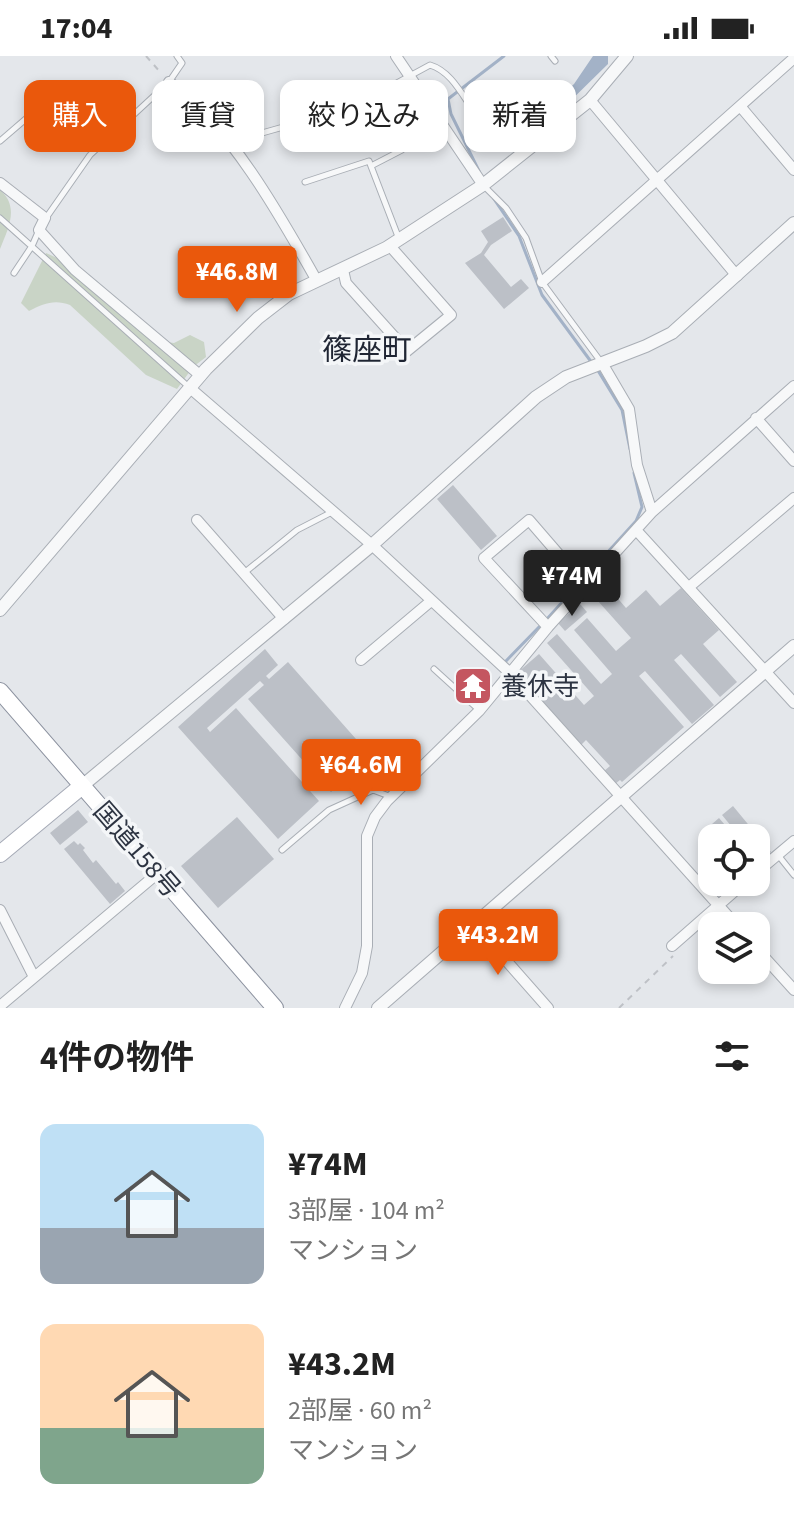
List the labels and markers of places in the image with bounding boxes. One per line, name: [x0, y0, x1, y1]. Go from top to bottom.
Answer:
pin: ¥46.8M: [172, 246, 302, 314]
pin: ¥74M: [525, 550, 619, 618]
temple icon: 養休寺: [452, 665, 494, 707]
place label: 養休寺: [501, 668, 579, 705]
pin: ¥64.6M: [296, 739, 426, 807]
pin: ¥43.2M: [433, 909, 563, 977]

